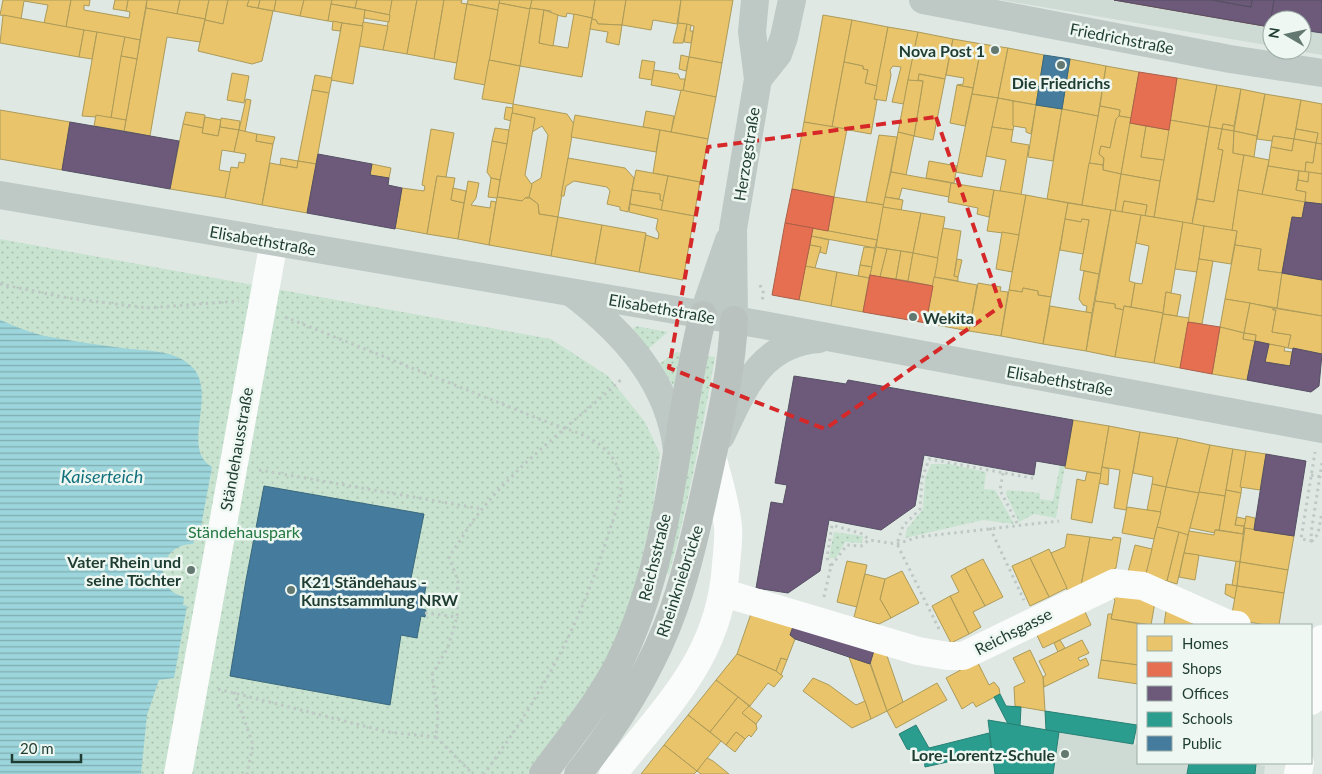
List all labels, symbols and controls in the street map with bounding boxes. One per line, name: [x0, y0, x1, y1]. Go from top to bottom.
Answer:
north arrow: [1262, 10, 1312, 60]
street label: Friedrichstraße: [1068, 19, 1176, 57]
text: N: [1264, 26, 1283, 40]
place label: Nova Post 1: [899, 41, 985, 60]
marker: Nova Post 1: [989, 44, 1001, 56]
marker: Die Friedrichs: [1055, 59, 1067, 71]
place label: Die Friedrichs: [1012, 73, 1110, 92]
street label: Herzogstraße: [729, 106, 763, 202]
street label: Elisabethstraße: [208, 221, 318, 259]
street label: Elisabethstraße: [607, 289, 717, 327]
place label: Wekita: [923, 308, 974, 327]
marker: Wekita: [907, 311, 919, 323]
street label: Elisabethstraße: [1005, 361, 1115, 399]
street label: Ständehausstraße: [216, 386, 256, 512]
water label: Kaiserteich: [61, 465, 143, 487]
street label: Reichsstraße: [634, 511, 674, 603]
park label: Ständehauspark: [188, 522, 301, 541]
street label: Rheinkniebrücke: [652, 522, 706, 640]
place label: Vater Rhein und seine Töchter: [66, 552, 181, 589]
marker: Vater Rhein und seine Töchter: [185, 564, 197, 576]
place label: K21 Ständehaus - Kunstsammlung NRW: [301, 572, 458, 609]
marker: K21 Ständehaus - Kunstsammlung NRW: [285, 584, 297, 596]
street label: Reichsgasse: [971, 604, 1055, 658]
legend: [1137, 624, 1312, 764]
text: Homes: [1182, 634, 1228, 652]
text: Shops: [1182, 659, 1222, 677]
text: Offices: [1182, 684, 1229, 702]
text: Schools: [1182, 709, 1233, 727]
scale bar: [12, 732, 81, 764]
text: Public: [1182, 734, 1222, 752]
text: 20 m: [20, 739, 54, 757]
place label: Lore-Lorentz-Schule: [911, 745, 1055, 764]
marker: Lore-Lorentz-Schule: [1059, 748, 1071, 760]

